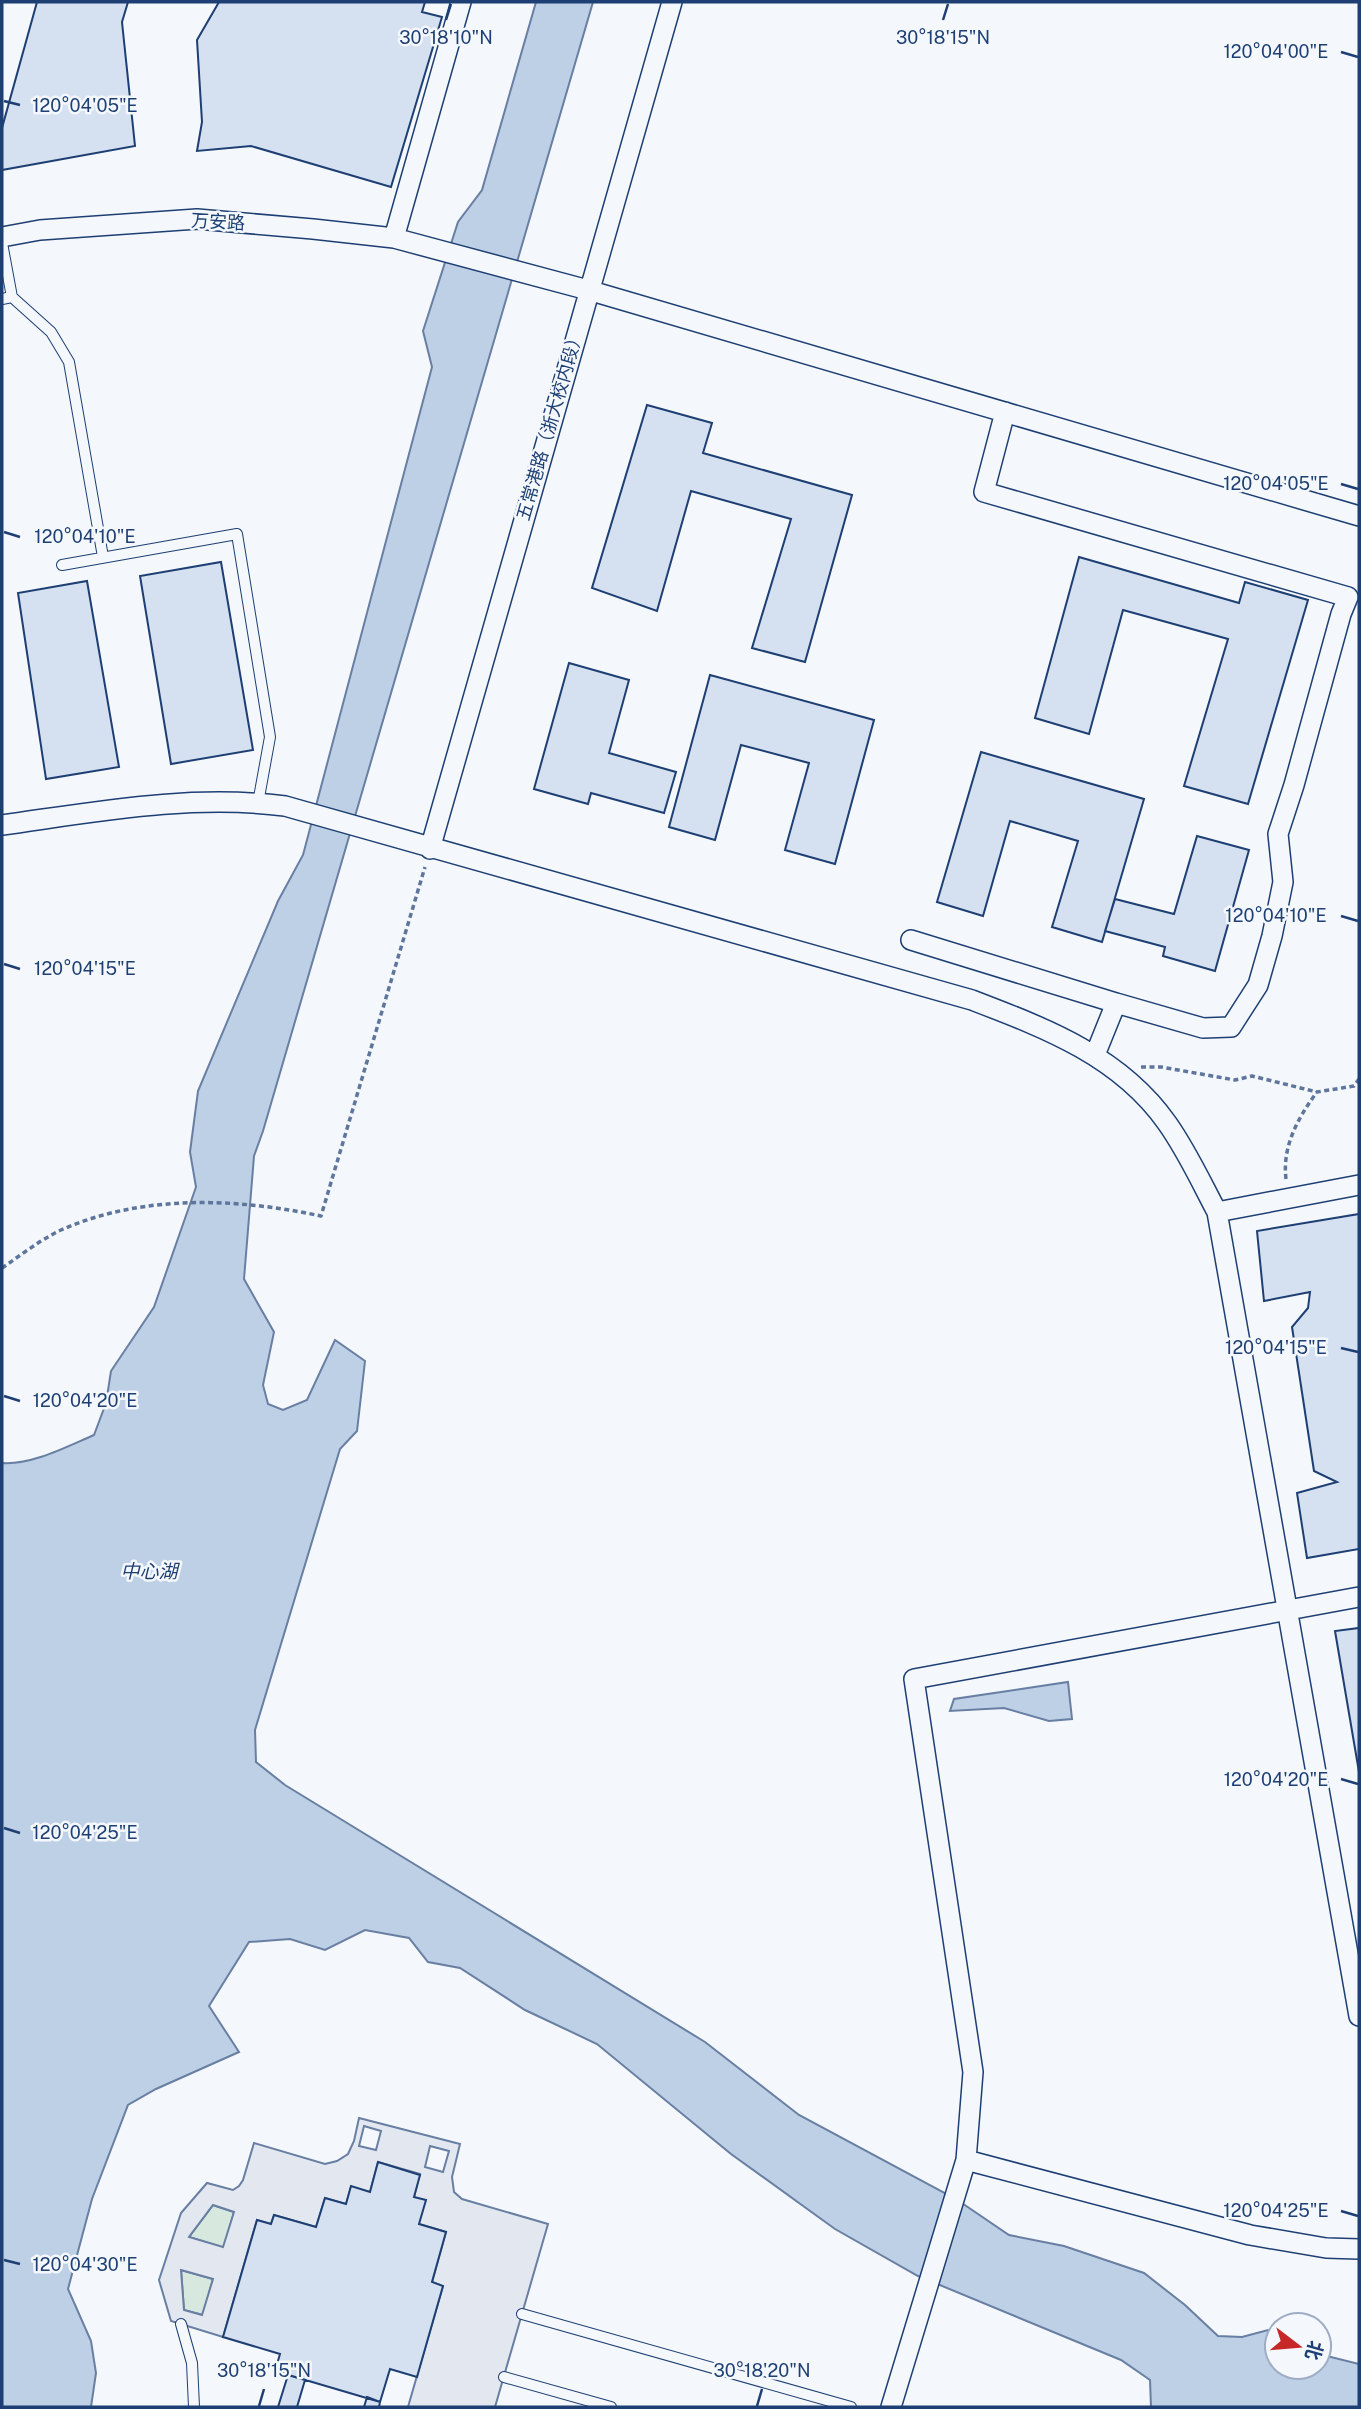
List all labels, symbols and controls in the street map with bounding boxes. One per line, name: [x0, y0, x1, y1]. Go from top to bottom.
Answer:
text: 30°18'10"N: [399, 27, 493, 48]
text: 30°18'15"N: [896, 27, 990, 48]
text: 120°04'00"E: [1224, 41, 1328, 62]
text: 120°04'05"E: [32, 95, 138, 116]
street label: 万安路: [191, 210, 246, 233]
street label: 五常港路（浙大校内段）: [512, 327, 587, 523]
text: 120°04'05"E: [1223, 473, 1329, 494]
text: 120°04'10"E: [34, 526, 136, 547]
text: 120°04'10"E: [1225, 905, 1327, 926]
text: 120°04'15"E: [34, 958, 136, 979]
text: 120°04'15"E: [1225, 1337, 1327, 1358]
text: 120°04'20"E: [33, 1390, 137, 1411]
water label: 中心湖: [120, 1560, 180, 1582]
text: 120°04'20"E: [1224, 1769, 1328, 1790]
text: 120°04'25"E: [32, 1822, 138, 1843]
text: 120°04'25"E: [1223, 2200, 1329, 2221]
text: 120°04'30"E: [32, 2254, 138, 2275]
north arrow: [1263, 2311, 1333, 2381]
text: 北: [1301, 2339, 1328, 2363]
text: 30°18'15"N: [217, 2360, 311, 2381]
text: 30°18'20"N: [714, 2360, 811, 2381]

